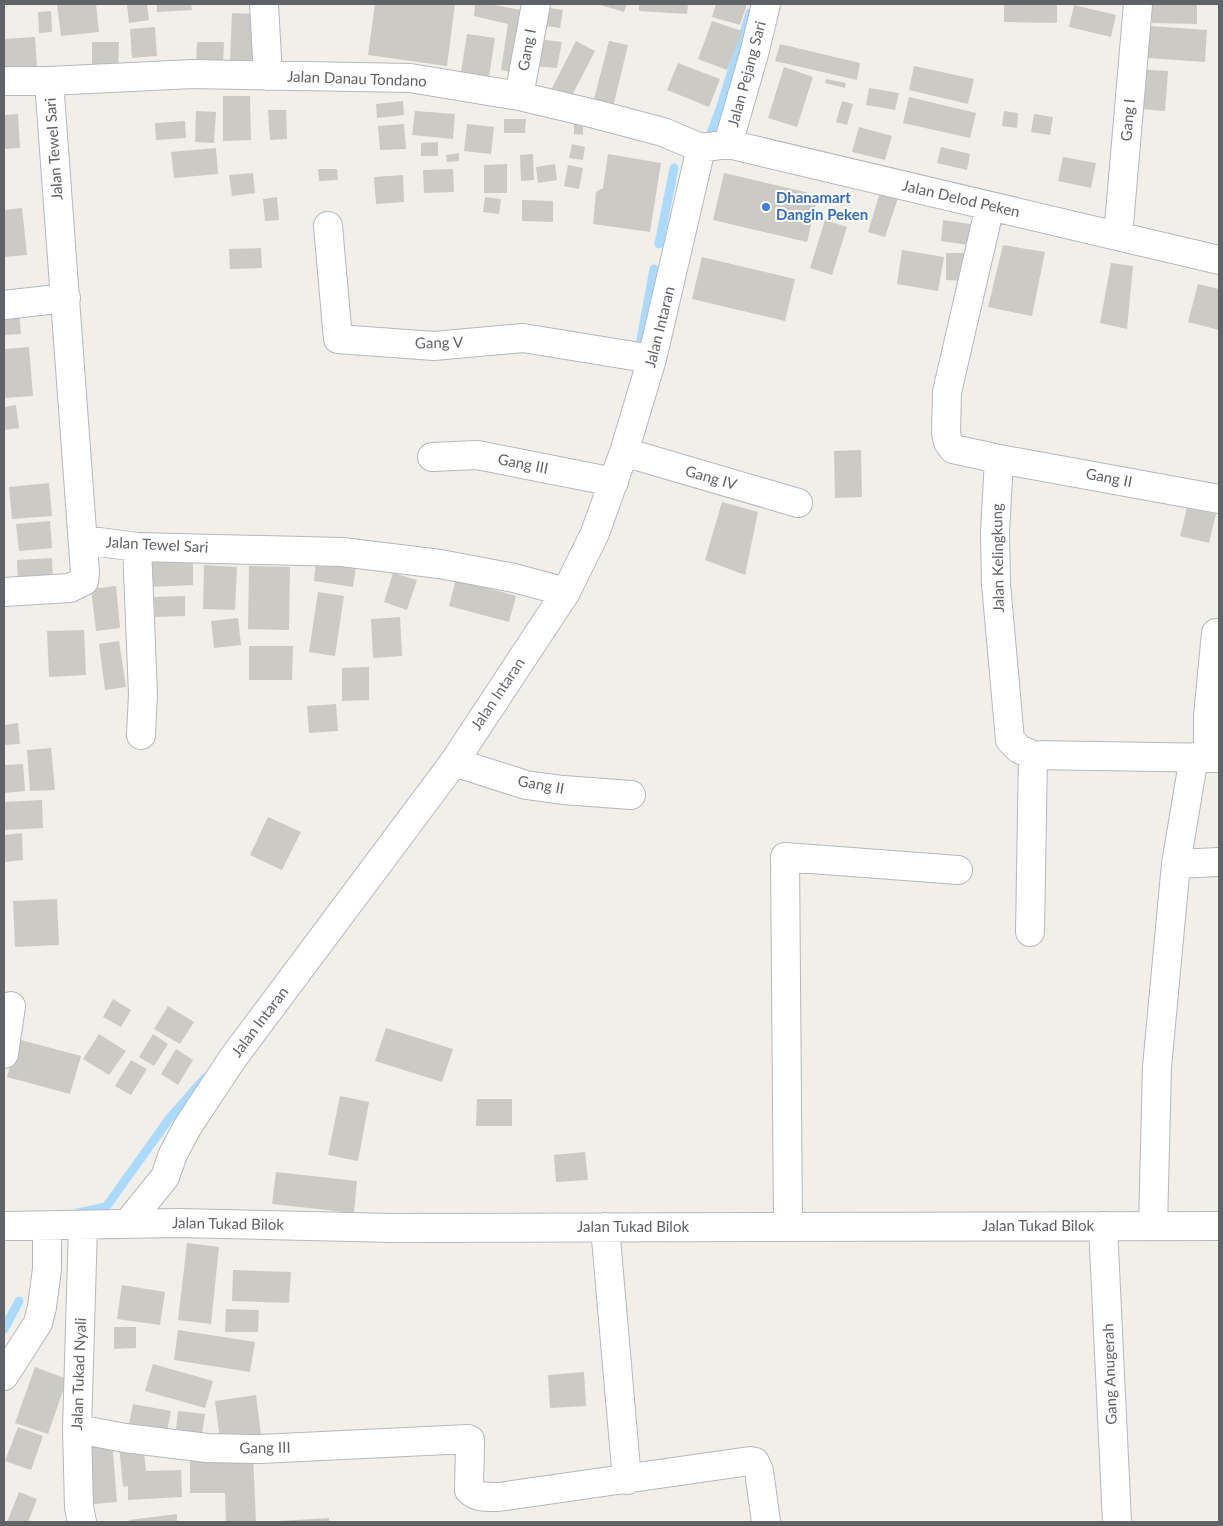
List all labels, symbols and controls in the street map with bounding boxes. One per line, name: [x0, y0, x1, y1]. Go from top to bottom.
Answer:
street label: Jalan Pejang Sari: [723, 19, 769, 129]
street label: Gang I: [513, 27, 539, 72]
street label: Jalan Danau Tondano: [287, 67, 427, 89]
street label: Jalan Tewel Sari: [40, 97, 66, 201]
street label: Gang I: [1116, 98, 1138, 142]
street label: Jalan Delod Peken: [901, 176, 1022, 220]
place label: Dhanamart Dangin Peken: [776, 188, 868, 223]
marker: Dhanamart Dangin Peken: [760, 201, 772, 213]
street label: Jalan Intaran: [640, 284, 678, 369]
street label: Gang V: [415, 333, 464, 351]
street label: Gang III: [496, 449, 550, 477]
street label: Gang IV: [683, 461, 740, 493]
street label: Gang II: [1085, 464, 1134, 490]
street label: Jalan Kelingkung: [987, 503, 1007, 613]
street label: Jalan Tewel Sari: [105, 532, 209, 556]
street label: Jalan Intaran: [466, 654, 528, 733]
street label: Gang II: [517, 771, 566, 797]
street label: Jalan Intaran: [227, 983, 291, 1060]
street label: Jalan Tukad Bilok: [172, 1213, 285, 1233]
street label: Jalan Tukad Bilok: [982, 1216, 1094, 1234]
street label: Jalan Tukad Bilok: [577, 1217, 689, 1235]
street label: Jalan Tukad Nyali: [67, 1317, 89, 1431]
street label: Gang Anugerah: [1098, 1323, 1120, 1425]
street label: Gang III: [239, 1438, 291, 1456]

